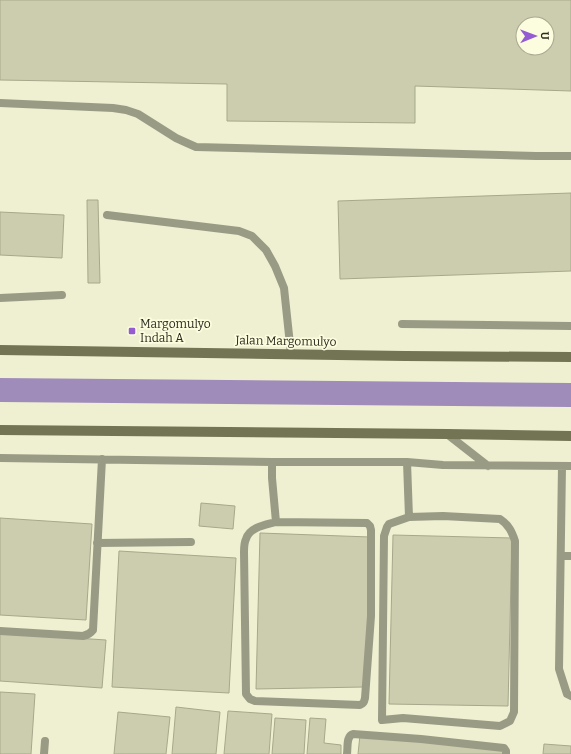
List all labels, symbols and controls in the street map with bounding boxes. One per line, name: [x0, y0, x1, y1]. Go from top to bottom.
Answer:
north arrow: [515, 16, 555, 56]
text: U: [538, 32, 551, 40]
place label: Margomulyo Indah A: [140, 317, 211, 345]
marker: Margomulyo Indah A: [127, 326, 137, 336]
street label: Jalan Margomulyo: [234, 333, 337, 349]

